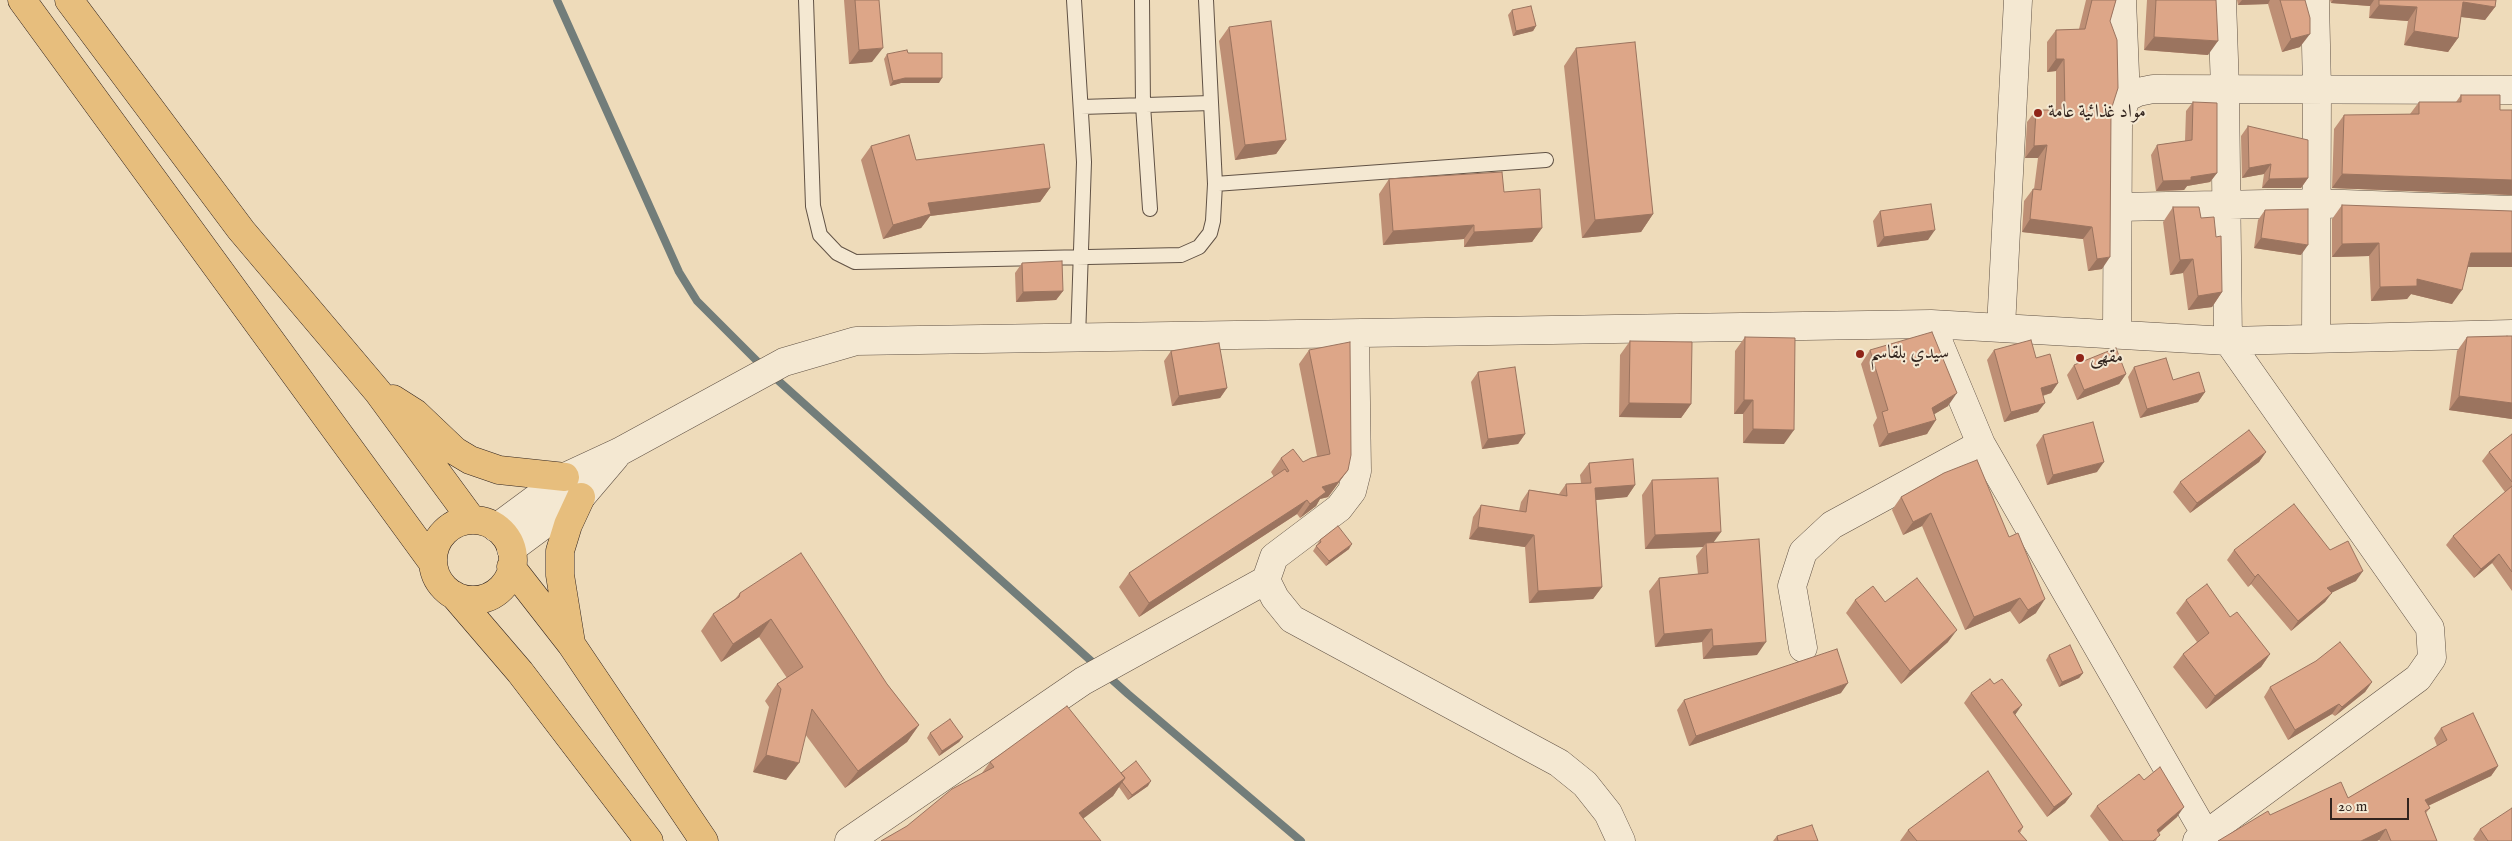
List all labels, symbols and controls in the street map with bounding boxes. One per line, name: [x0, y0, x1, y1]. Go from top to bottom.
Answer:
place label: مواد غذائية عامة: [2048, 102, 2146, 124]
marker: مواد غذائية عامة: [2032, 107, 2044, 119]
place label: سيدي بلقاسم: [1870, 343, 1949, 365]
place label: مقهى: [2090, 347, 2123, 369]
marker: سيدي بلقاسم: [1854, 348, 1866, 360]
marker: مقهى: [2074, 352, 2086, 364]
scale bar: [2332, 788, 2411, 820]
text: 20 m: [2338, 797, 2367, 816]

